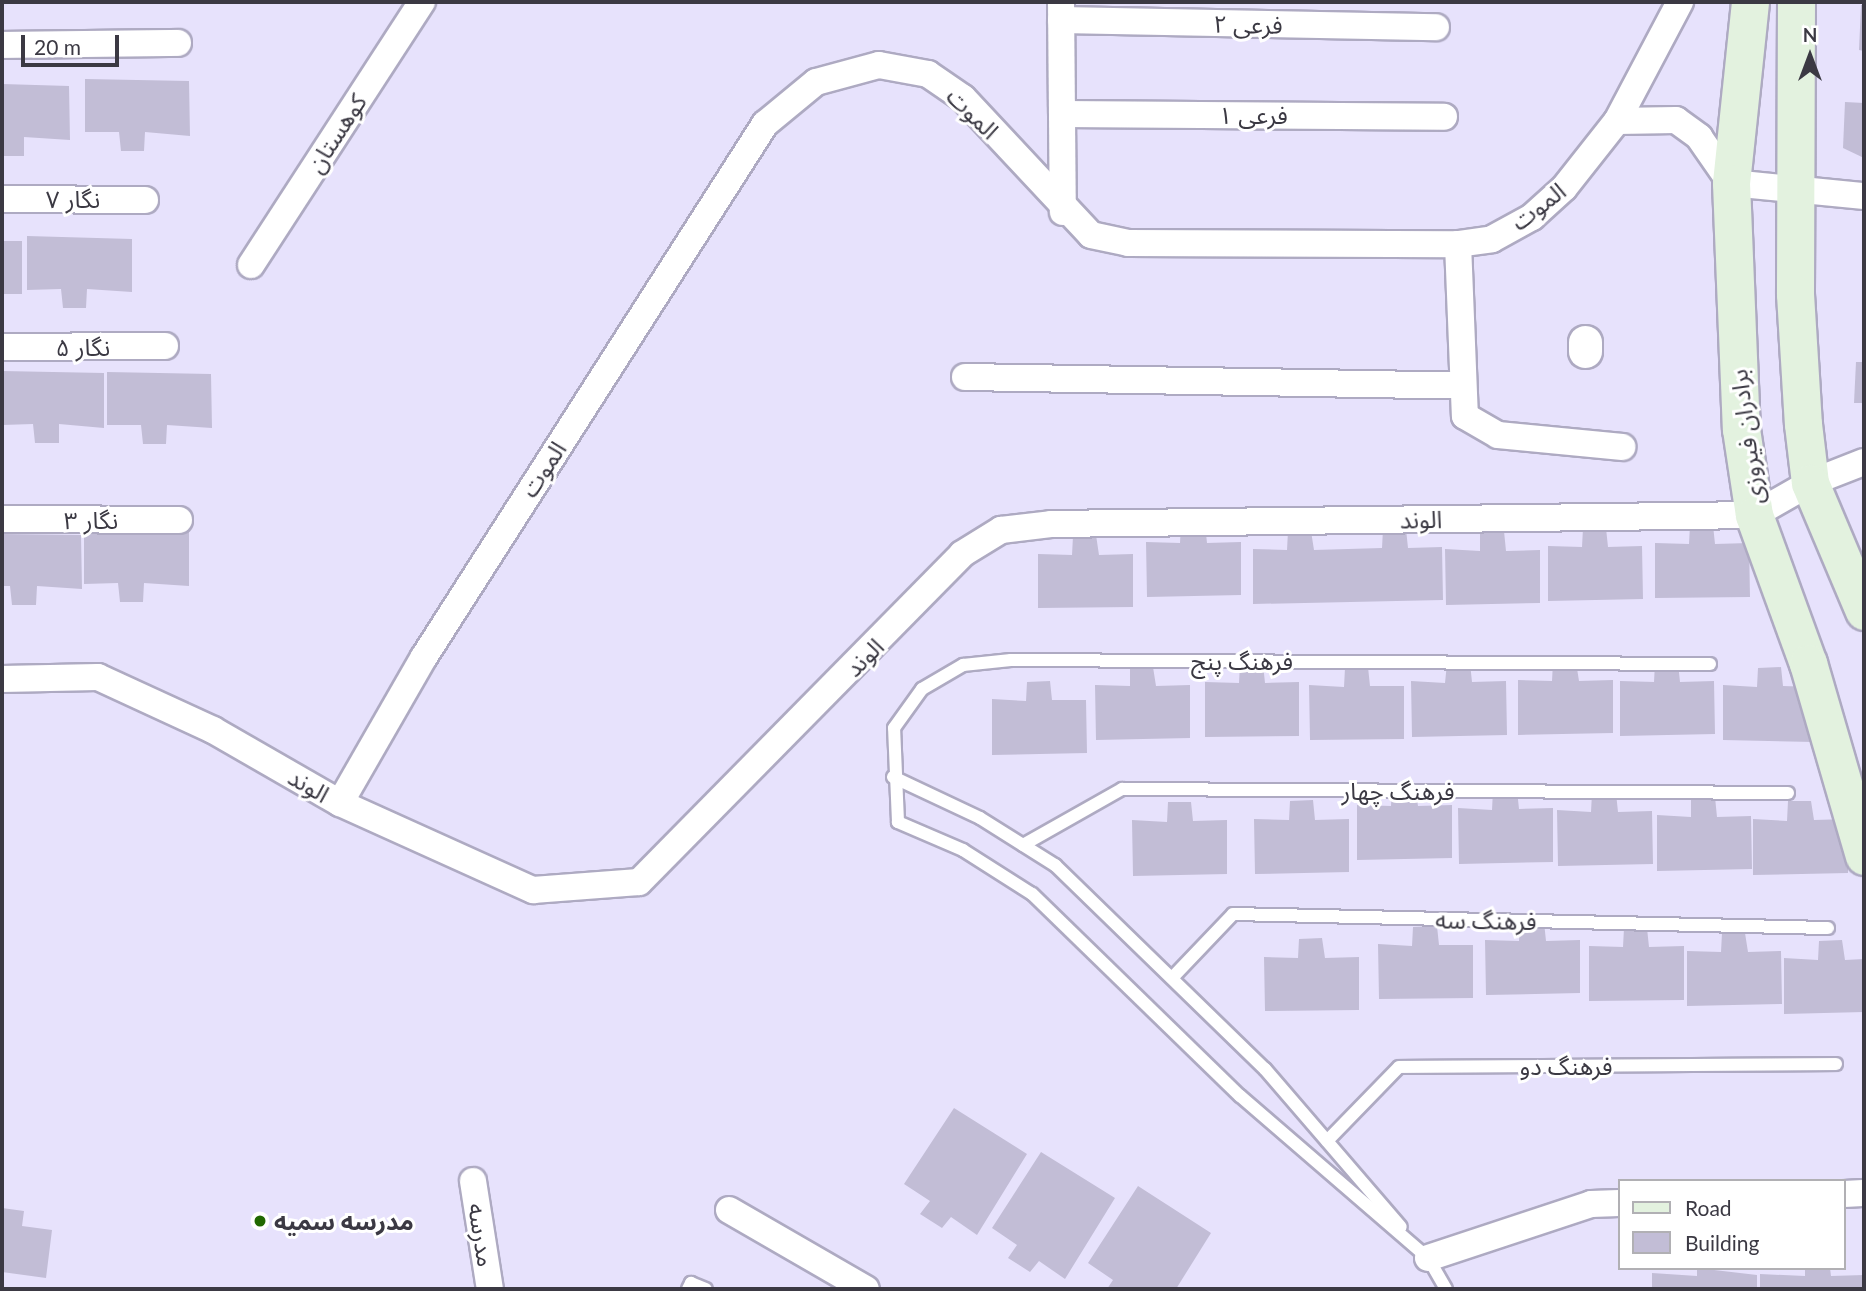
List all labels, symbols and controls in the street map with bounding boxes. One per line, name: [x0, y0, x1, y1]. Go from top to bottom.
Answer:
street label: فرعی ۲: [1213, 9, 1283, 39]
scale bar: [24, 21, 122, 65]
north arrow: [1775, 21, 1845, 91]
text: N: [1803, 23, 1817, 46]
text: 20 m: [34, 34, 81, 59]
street label: الموت: [941, 81, 1005, 145]
street label: کوهستان: [300, 88, 372, 178]
street label: فرعی ۱: [1218, 101, 1288, 129]
street label: الموت: [1505, 176, 1571, 236]
street label: نگار ۷: [46, 185, 100, 213]
street label: نگار ۵: [56, 333, 110, 361]
street label: برادران فیروزی: [1723, 368, 1769, 506]
street label: الموت: [514, 436, 572, 502]
street label: الوند: [1399, 504, 1443, 534]
street label: نگار ۳: [64, 506, 118, 534]
street label: الوند: [839, 632, 889, 682]
street label: فرهنگ پنج: [1191, 647, 1293, 675]
street label: الوند: [283, 762, 335, 808]
street label: فرهنگ چهار: [1342, 777, 1454, 805]
street label: فرهنگ سه: [1435, 905, 1537, 935]
street label: فرهنگ دو: [1520, 1052, 1612, 1080]
legend: [1618, 1179, 1845, 1270]
text: Road: [1685, 1195, 1732, 1220]
street label: مدرسه: [463, 1201, 501, 1269]
place label: مدرسه سمیه: [274, 1207, 414, 1235]
marker: مدرسه سمیه: [252, 1213, 268, 1229]
text: Building: [1685, 1230, 1760, 1255]

